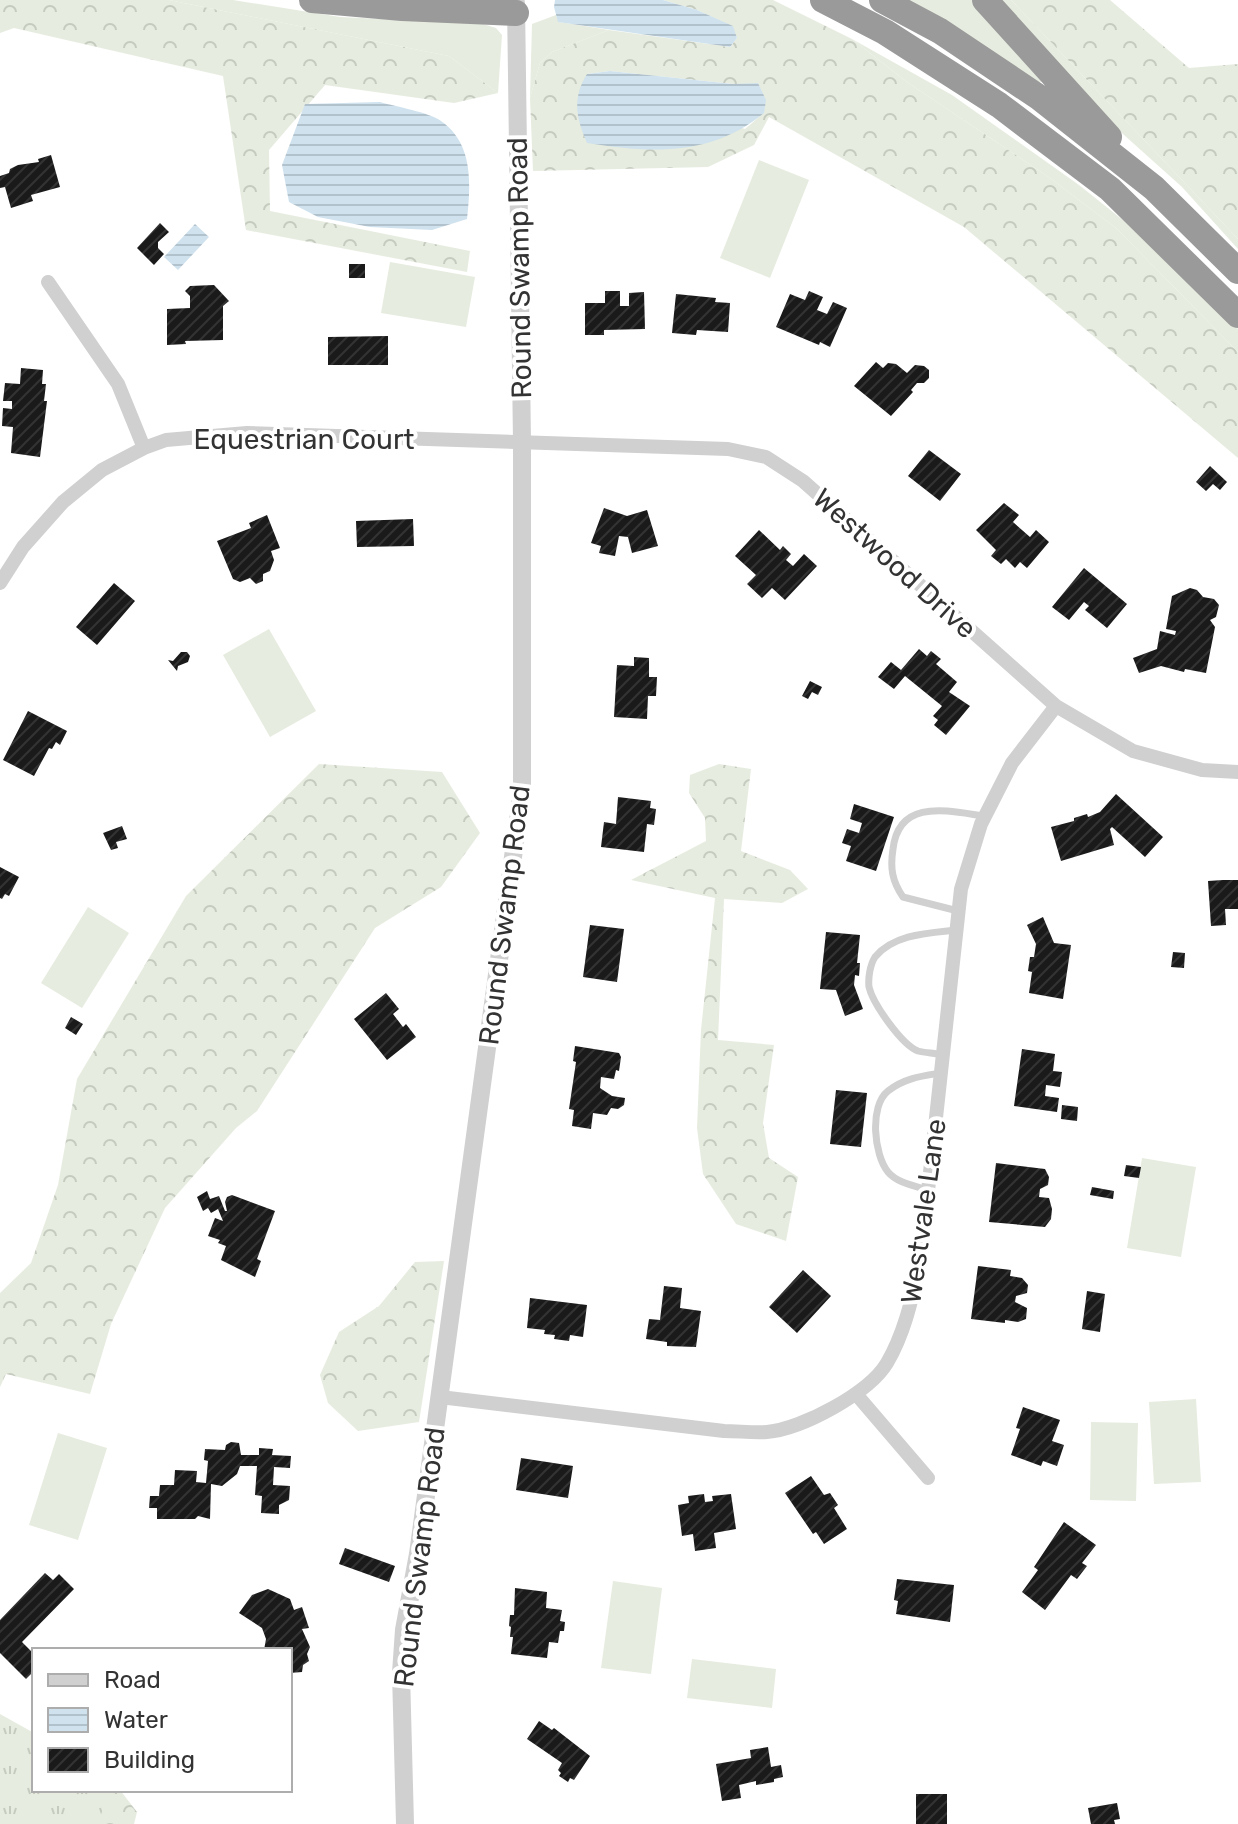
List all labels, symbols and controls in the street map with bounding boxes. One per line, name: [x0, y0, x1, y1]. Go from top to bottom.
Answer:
street label: Round Swamp Road: [501, 137, 538, 399]
street label: Equestrian Court: [193, 423, 415, 456]
street label: Westwood Drive: [806, 482, 983, 645]
street label: Round Swamp Road: [472, 783, 537, 1047]
street label: Westvale Lane: [894, 1117, 953, 1306]
street label: Round Swamp Road: [387, 1425, 452, 1689]
legend: [32, 1648, 292, 1792]
text: Road: [104, 1666, 161, 1694]
text: Water: [104, 1706, 168, 1734]
text: Building: [104, 1746, 195, 1774]

